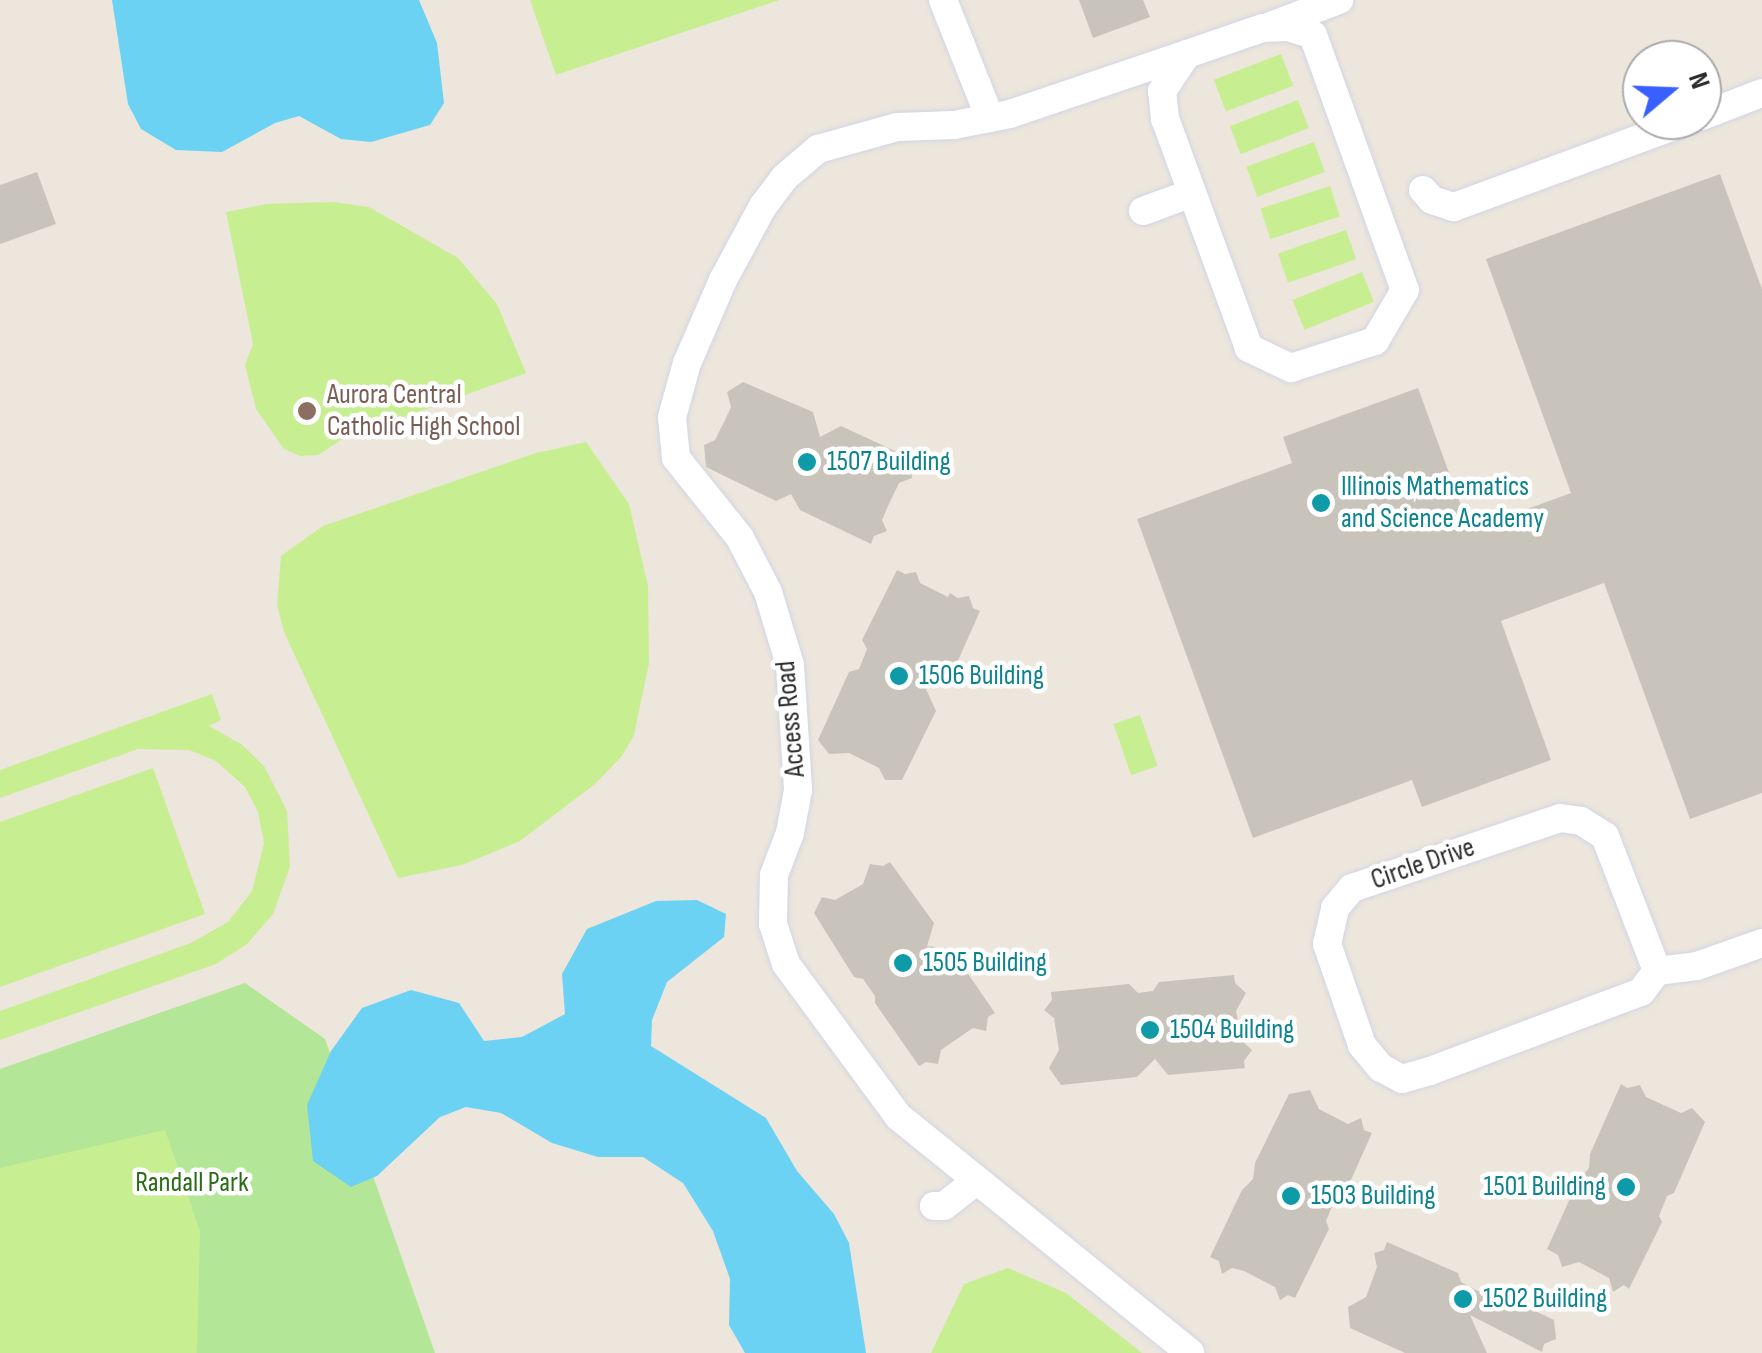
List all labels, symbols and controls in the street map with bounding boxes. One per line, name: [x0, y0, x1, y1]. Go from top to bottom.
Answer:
north arrow: [1622, 40, 1722, 140]
text: N: [1681, 68, 1717, 93]
place label: Aurora Central Catholic High School: [327, 378, 520, 444]
marker: Aurora Central Catholic High School: [296, 400, 318, 422]
place label: 1507 Building: [827, 445, 951, 479]
marker: 1507 Building: [796, 451, 818, 473]
place label: Illinois Mathematics and Science Academy: [1341, 470, 1544, 536]
marker: Illinois Mathematics and Science Academy: [1310, 492, 1332, 514]
street label: Access Road: [769, 659, 813, 779]
place label: 1506 Building: [919, 659, 1044, 693]
marker: 1506 Building: [888, 665, 910, 687]
street label: Circle Drive: [1367, 831, 1479, 897]
place label: 1505 Building: [923, 946, 1047, 980]
marker: 1505 Building: [892, 952, 914, 974]
place label: 1504 Building: [1170, 1013, 1294, 1047]
marker: 1504 Building: [1139, 1019, 1161, 1041]
park label: Randall Park: [135, 1166, 249, 1200]
place label: 1501 Building: [1484, 1170, 1606, 1204]
marker: 1501 Building: [1615, 1176, 1637, 1198]
place label: 1503 Building: [1311, 1179, 1435, 1213]
marker: 1503 Building: [1280, 1185, 1302, 1207]
place label: 1502 Building: [1483, 1282, 1607, 1316]
marker: 1502 Building: [1452, 1288, 1474, 1310]

